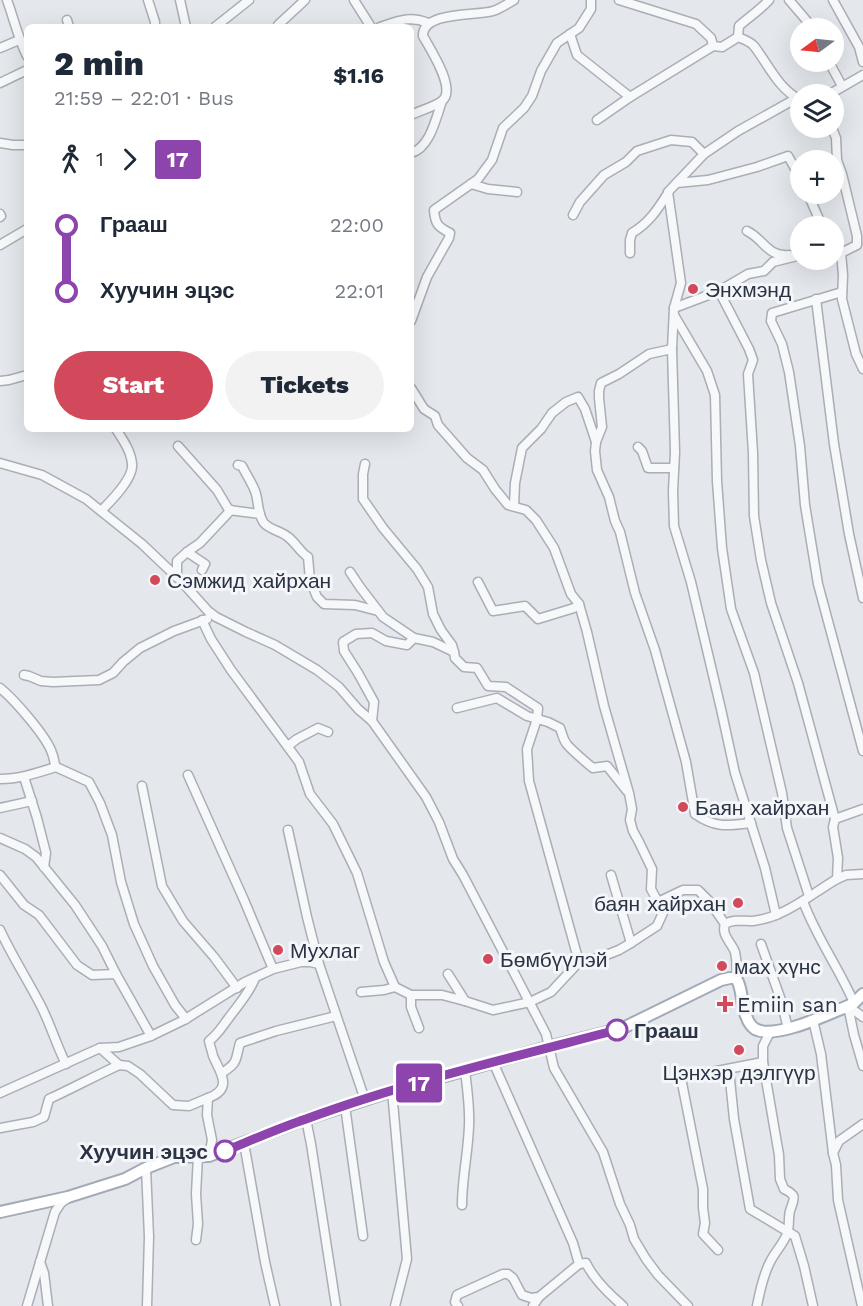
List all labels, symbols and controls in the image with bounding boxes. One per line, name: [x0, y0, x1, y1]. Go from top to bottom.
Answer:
north arrow: [790, 18, 844, 72]
map controls: [790, 18, 844, 270]
text: 2 min: [54, 44, 144, 83]
text: $1.16: [333, 63, 384, 88]
button: layers: [790, 84, 844, 138]
text: 21:59 – 22:01 · Bus: [54, 86, 234, 110]
icon: walk: [54, 143, 87, 176]
icon: forward: [113, 143, 146, 176]
text: 1: [96, 147, 104, 171]
text: 17: [167, 147, 189, 172]
button: +: [790, 150, 844, 204]
text: Грааш: [100, 212, 168, 237]
text: 22:00: [330, 213, 384, 237]
button: −: [790, 216, 844, 270]
place label: Энхмэнд: [705, 277, 791, 302]
text: Хуучин эцэс: [100, 278, 235, 303]
text: 22:01: [335, 279, 384, 303]
marker: Энхмэнд: [686, 282, 700, 296]
button: Start: [54, 351, 213, 420]
button: Tickets: [225, 351, 384, 420]
place label: Сэмжид хайрхан: [167, 568, 331, 593]
marker: Сэмжид хайрхан: [148, 573, 162, 587]
place label: Баян хайрхан: [695, 795, 829, 820]
marker: Баян хайрхан: [676, 800, 690, 814]
place label: баян хайрхан: [594, 891, 726, 916]
marker: баян хайрхан: [731, 896, 745, 910]
place label: Мухлаг: [290, 938, 361, 963]
marker: Мухлаг: [271, 943, 285, 957]
place label: Бөмбүүлэй: [500, 947, 607, 972]
marker: Бөмбүүлэй: [481, 952, 495, 966]
place label: мах хүнс: [734, 954, 821, 979]
marker: мах хүнс: [715, 959, 729, 973]
place label: Emiin san: [737, 992, 838, 1017]
marker: Emiin san: [718, 997, 732, 1011]
place label: Грааш: [634, 1018, 699, 1043]
marker: Грааш: [606, 1019, 628, 1041]
marker: Цэнхэр дэлгүүр: [732, 1043, 746, 1057]
place label: Цэнхэр дэлгүүр: [662, 1060, 816, 1085]
line badge: 17: [392, 1064, 446, 1102]
text: 17: [408, 1071, 430, 1096]
place label: Хуучин эцэс: [80, 1139, 208, 1164]
marker: Хуучин эцэс: [214, 1140, 236, 1162]

